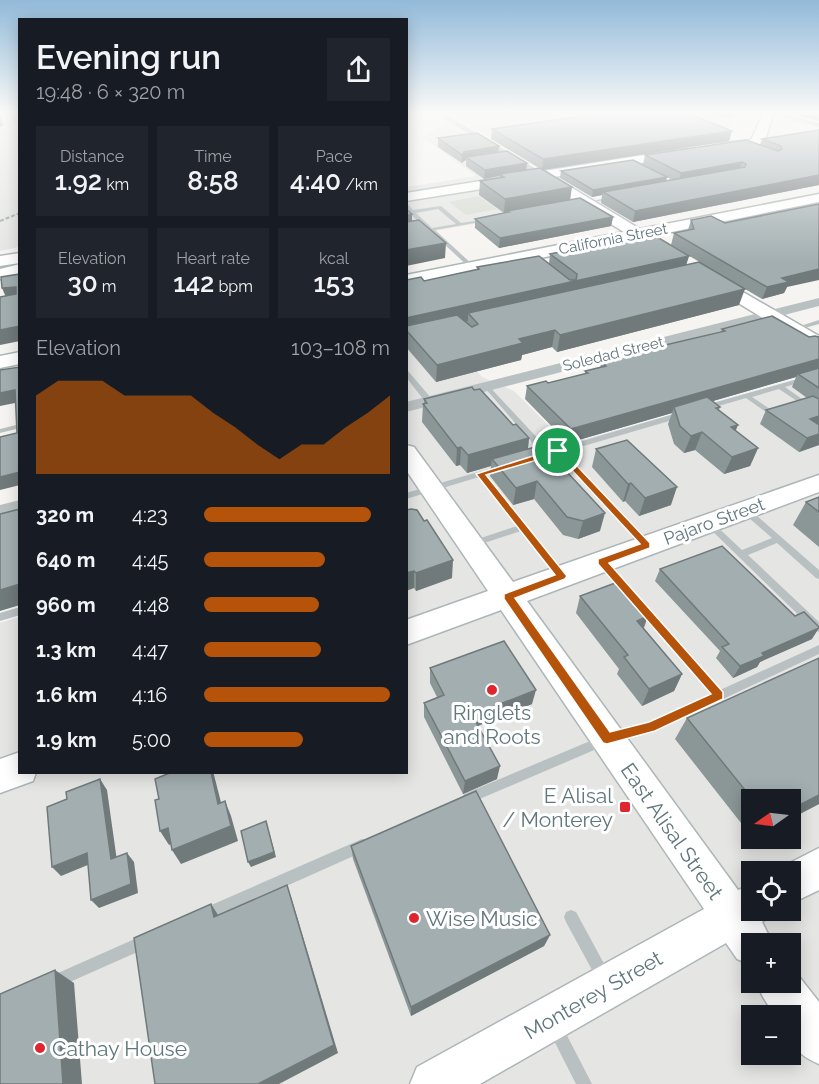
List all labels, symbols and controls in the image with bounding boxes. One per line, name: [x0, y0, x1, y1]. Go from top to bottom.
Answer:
text: Evening run: [36, 38, 221, 77]
button: share: [327, 38, 390, 101]
text: 19:48 · 6 × 320 m: [36, 80, 185, 104]
text: Distance: [60, 147, 124, 166]
text: Time: [194, 147, 232, 166]
text: Pace: [316, 147, 352, 166]
text: 1.92: [55, 166, 102, 196]
text: 8:58: [187, 166, 239, 196]
text: 4:40: [290, 166, 341, 196]
text: km: [102, 175, 129, 194]
text: /km: [341, 175, 378, 194]
street label: California Street: [557, 220, 669, 258]
text: Elevation: [58, 249, 126, 268]
text: Heart rate: [176, 249, 250, 268]
text: kcal: [319, 249, 349, 268]
text: 30: [67, 268, 98, 298]
text: 142: [173, 268, 214, 298]
text: 153: [314, 268, 354, 298]
text: m: [98, 277, 117, 296]
text: bpm: [214, 277, 253, 296]
street label: Soledad Street: [561, 333, 665, 375]
text: Elevation: [36, 336, 121, 360]
text: 103–108 m: [291, 336, 390, 360]
pin: [532, 425, 583, 476]
icon: arrive: [541, 434, 574, 467]
street label: Pajaro Street: [661, 493, 767, 549]
text: 320 m: [36, 503, 94, 527]
text: 4:23: [132, 503, 168, 527]
text: 640 m: [36, 548, 95, 572]
text: 4:45: [132, 548, 169, 572]
text: 960 m: [36, 593, 96, 617]
text: 4:48: [132, 593, 169, 617]
text: 1.3 km: [36, 638, 96, 662]
text: 4:47: [132, 638, 168, 662]
text: 1.6 km: [36, 683, 97, 707]
text: 4:16: [132, 683, 167, 707]
marker: Ringlets and Roots: [485, 683, 499, 697]
place label: Ringlets and Roots: [443, 700, 541, 749]
text: 1.9 km: [36, 728, 97, 752]
text: 5:00: [132, 728, 171, 752]
street label: East Alisal Street: [616, 758, 728, 904]
place label: E Alisal / Monterey: [502, 783, 613, 832]
north arrow: [741, 789, 801, 849]
map controls: [741, 789, 801, 1065]
marker: E Alisal / Monterey: [618, 800, 632, 814]
button: locate: [741, 861, 801, 921]
place label: Wise Music: [426, 906, 538, 931]
marker: Wise Music: [407, 911, 421, 925]
button: +: [741, 933, 801, 993]
street label: Monterey Street: [519, 945, 667, 1045]
button: −: [741, 1005, 801, 1065]
place label: Cathay House: [52, 1036, 187, 1061]
marker: Cathay House: [33, 1041, 47, 1055]

